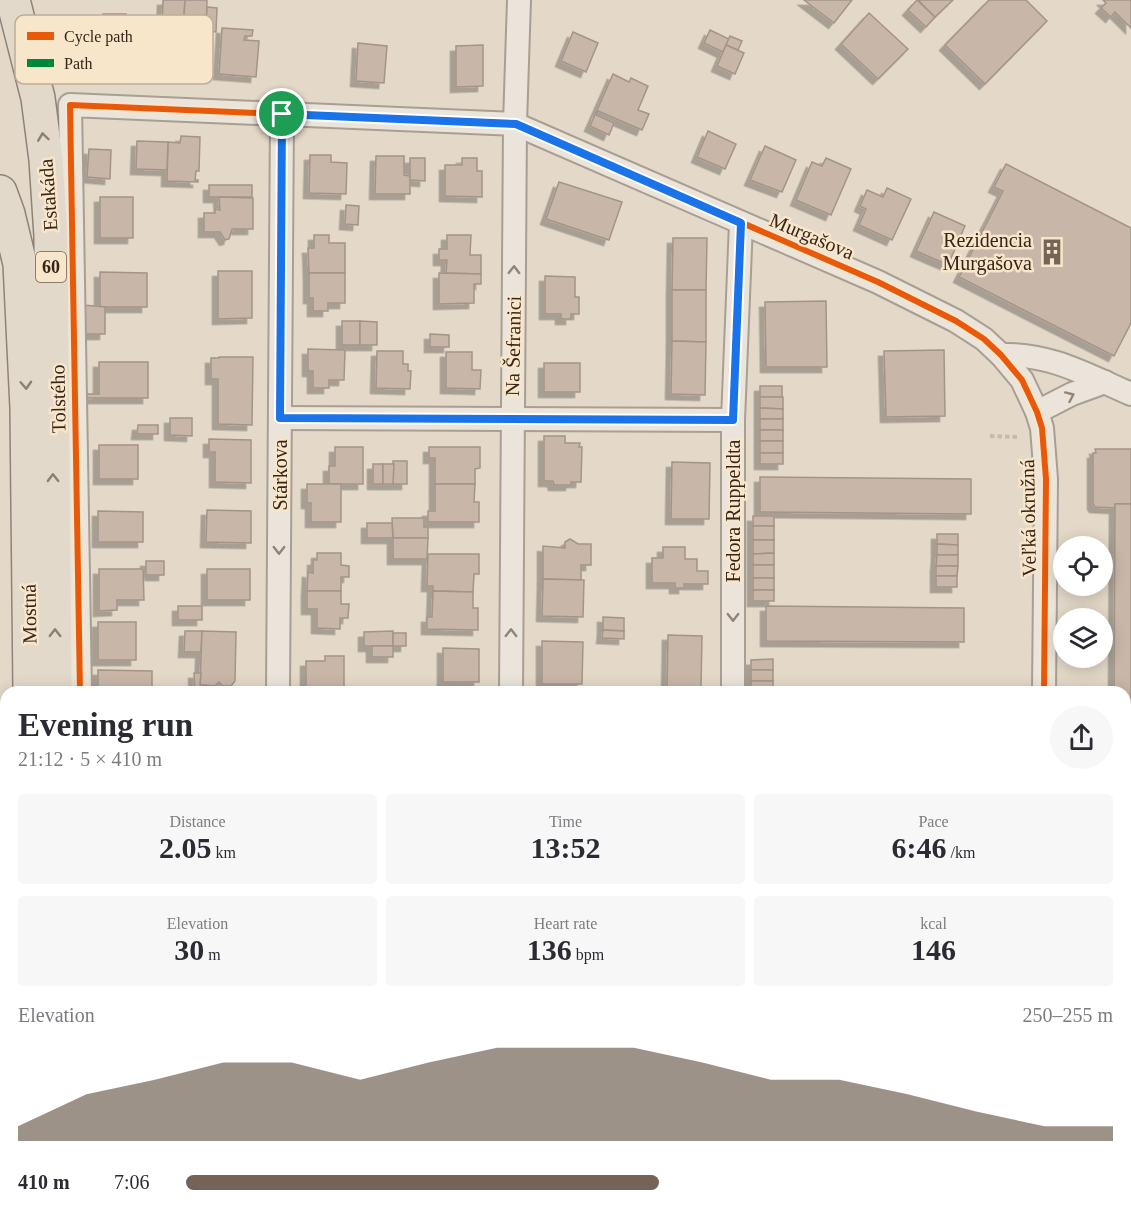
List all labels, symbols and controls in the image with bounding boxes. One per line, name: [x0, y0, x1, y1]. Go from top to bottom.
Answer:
legend: [15, 15, 213, 84]
text: Cycle path: [64, 28, 133, 46]
text: Path: [64, 55, 92, 72]
pin: [256, 88, 307, 139]
icon: arrive: [265, 97, 298, 130]
one-way arrow: [37, 132, 49, 141]
street label: Estakáda: [35, 158, 61, 232]
street label: Murgašova: [766, 208, 858, 265]
place label: Rezidencia Murgašova: [942, 229, 1032, 275]
building icon: Rezidencia Murgašova: [1037, 237, 1067, 267]
road number: 60: [36, 252, 66, 282]
one-way arrow: [508, 266, 520, 275]
street label: Na Šefranici: [500, 295, 525, 396]
street label: Tolstého: [46, 365, 70, 433]
one-way arrow: [19, 381, 32, 390]
one-way arrow: [1064, 391, 1075, 403]
street label: Stárkova: [269, 439, 291, 511]
street label: Fedora Ruppeldta: [722, 440, 745, 582]
street label: Veľká okružná: [1016, 459, 1040, 577]
one-way arrow: [47, 474, 60, 483]
map controls: [1053, 536, 1113, 668]
button: locate: [1053, 536, 1113, 596]
one-way arrow: [273, 546, 285, 555]
street label: Mostná: [17, 584, 41, 644]
button: layers: [1053, 608, 1113, 668]
one-way arrow: [727, 613, 739, 622]
one-way arrow: [49, 629, 61, 638]
one-way arrow: [505, 629, 517, 638]
button: share: [1050, 706, 1113, 769]
text: Evening run: [18, 707, 193, 743]
text: 21:12 · 5 × 410 m: [18, 748, 162, 770]
text: Distance: [170, 813, 225, 830]
text: Time: [549, 813, 582, 830]
text: Pace: [918, 813, 949, 830]
text: 2.05: [159, 831, 212, 864]
text: 13:52: [531, 831, 601, 864]
text: 6:46: [892, 831, 947, 864]
text: km: [212, 844, 236, 861]
text: /km: [947, 844, 975, 861]
text: Elevation: [167, 915, 228, 932]
text: Heart rate: [534, 915, 597, 932]
text: kcal: [920, 915, 947, 932]
text: 30: [174, 933, 204, 966]
text: 136: [527, 933, 572, 966]
text: 146: [911, 933, 956, 966]
text: m: [204, 946, 221, 963]
text: bpm: [572, 946, 604, 963]
text: Elevation: [18, 1004, 95, 1026]
text: 250–255 m: [1022, 1004, 1113, 1026]
text: 410 m: [18, 1171, 70, 1193]
text: 7:06: [114, 1171, 150, 1193]

